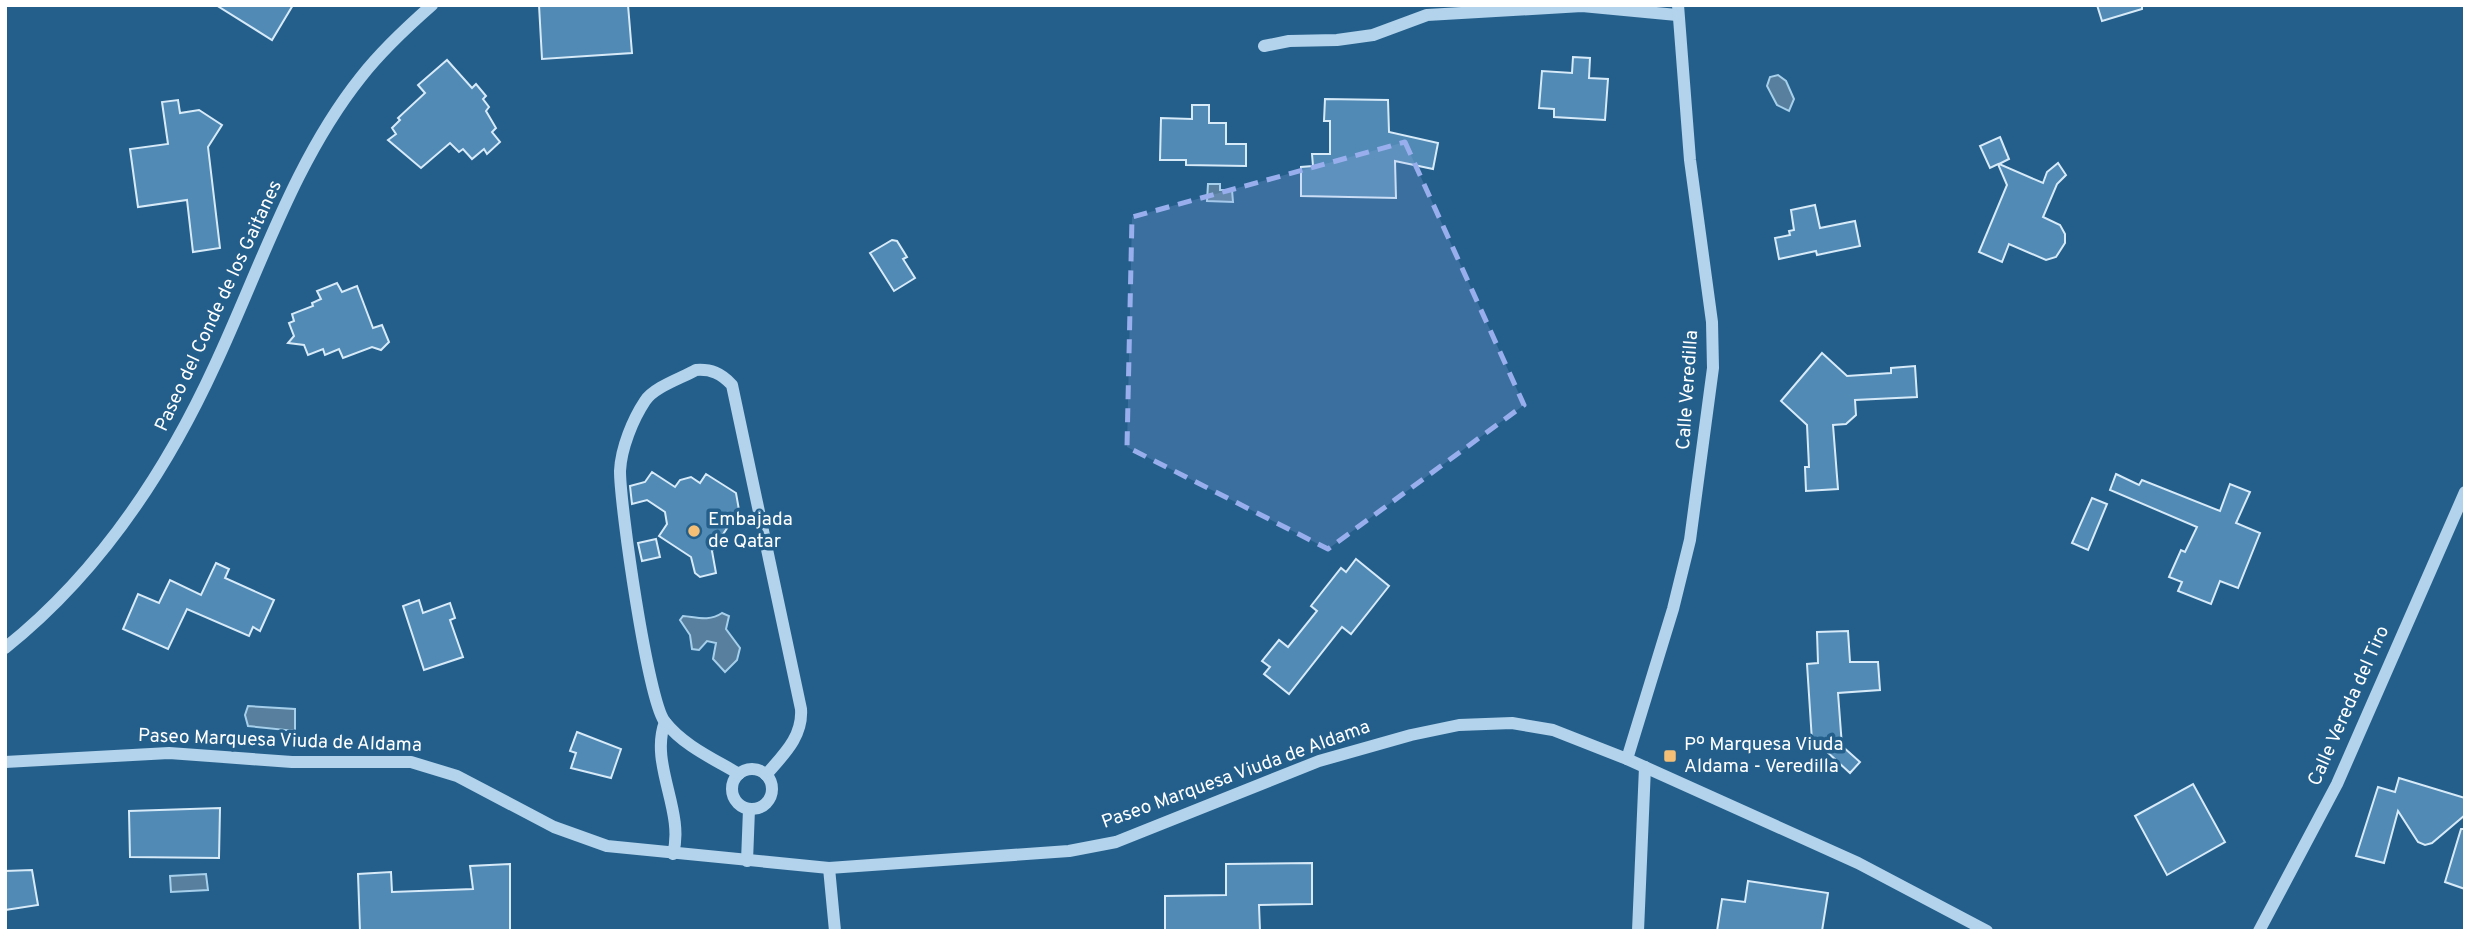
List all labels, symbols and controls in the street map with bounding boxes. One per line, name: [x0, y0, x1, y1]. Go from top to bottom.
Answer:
street label: Paseo del Conde de los Gaitanes: [150, 176, 288, 436]
street label: Calle Veredilla: [1672, 329, 1704, 451]
place label: Embajada de Qatar: [708, 508, 793, 554]
marker: Embajada de Qatar: [686, 523, 702, 539]
street label: Calle Vereda del Tiro: [2303, 622, 2395, 790]
street label: Paseo Marquesa Viuda de Aldama: [1098, 715, 1374, 835]
street label: Paseo Marquesa Viuda de Aldama: [138, 724, 422, 758]
place label: Pº Marquesa Viuda Aldama - Veredilla: [1684, 733, 1843, 779]
marker: Pº Marquesa Viuda Aldama - Veredilla: [1662, 748, 1678, 764]

